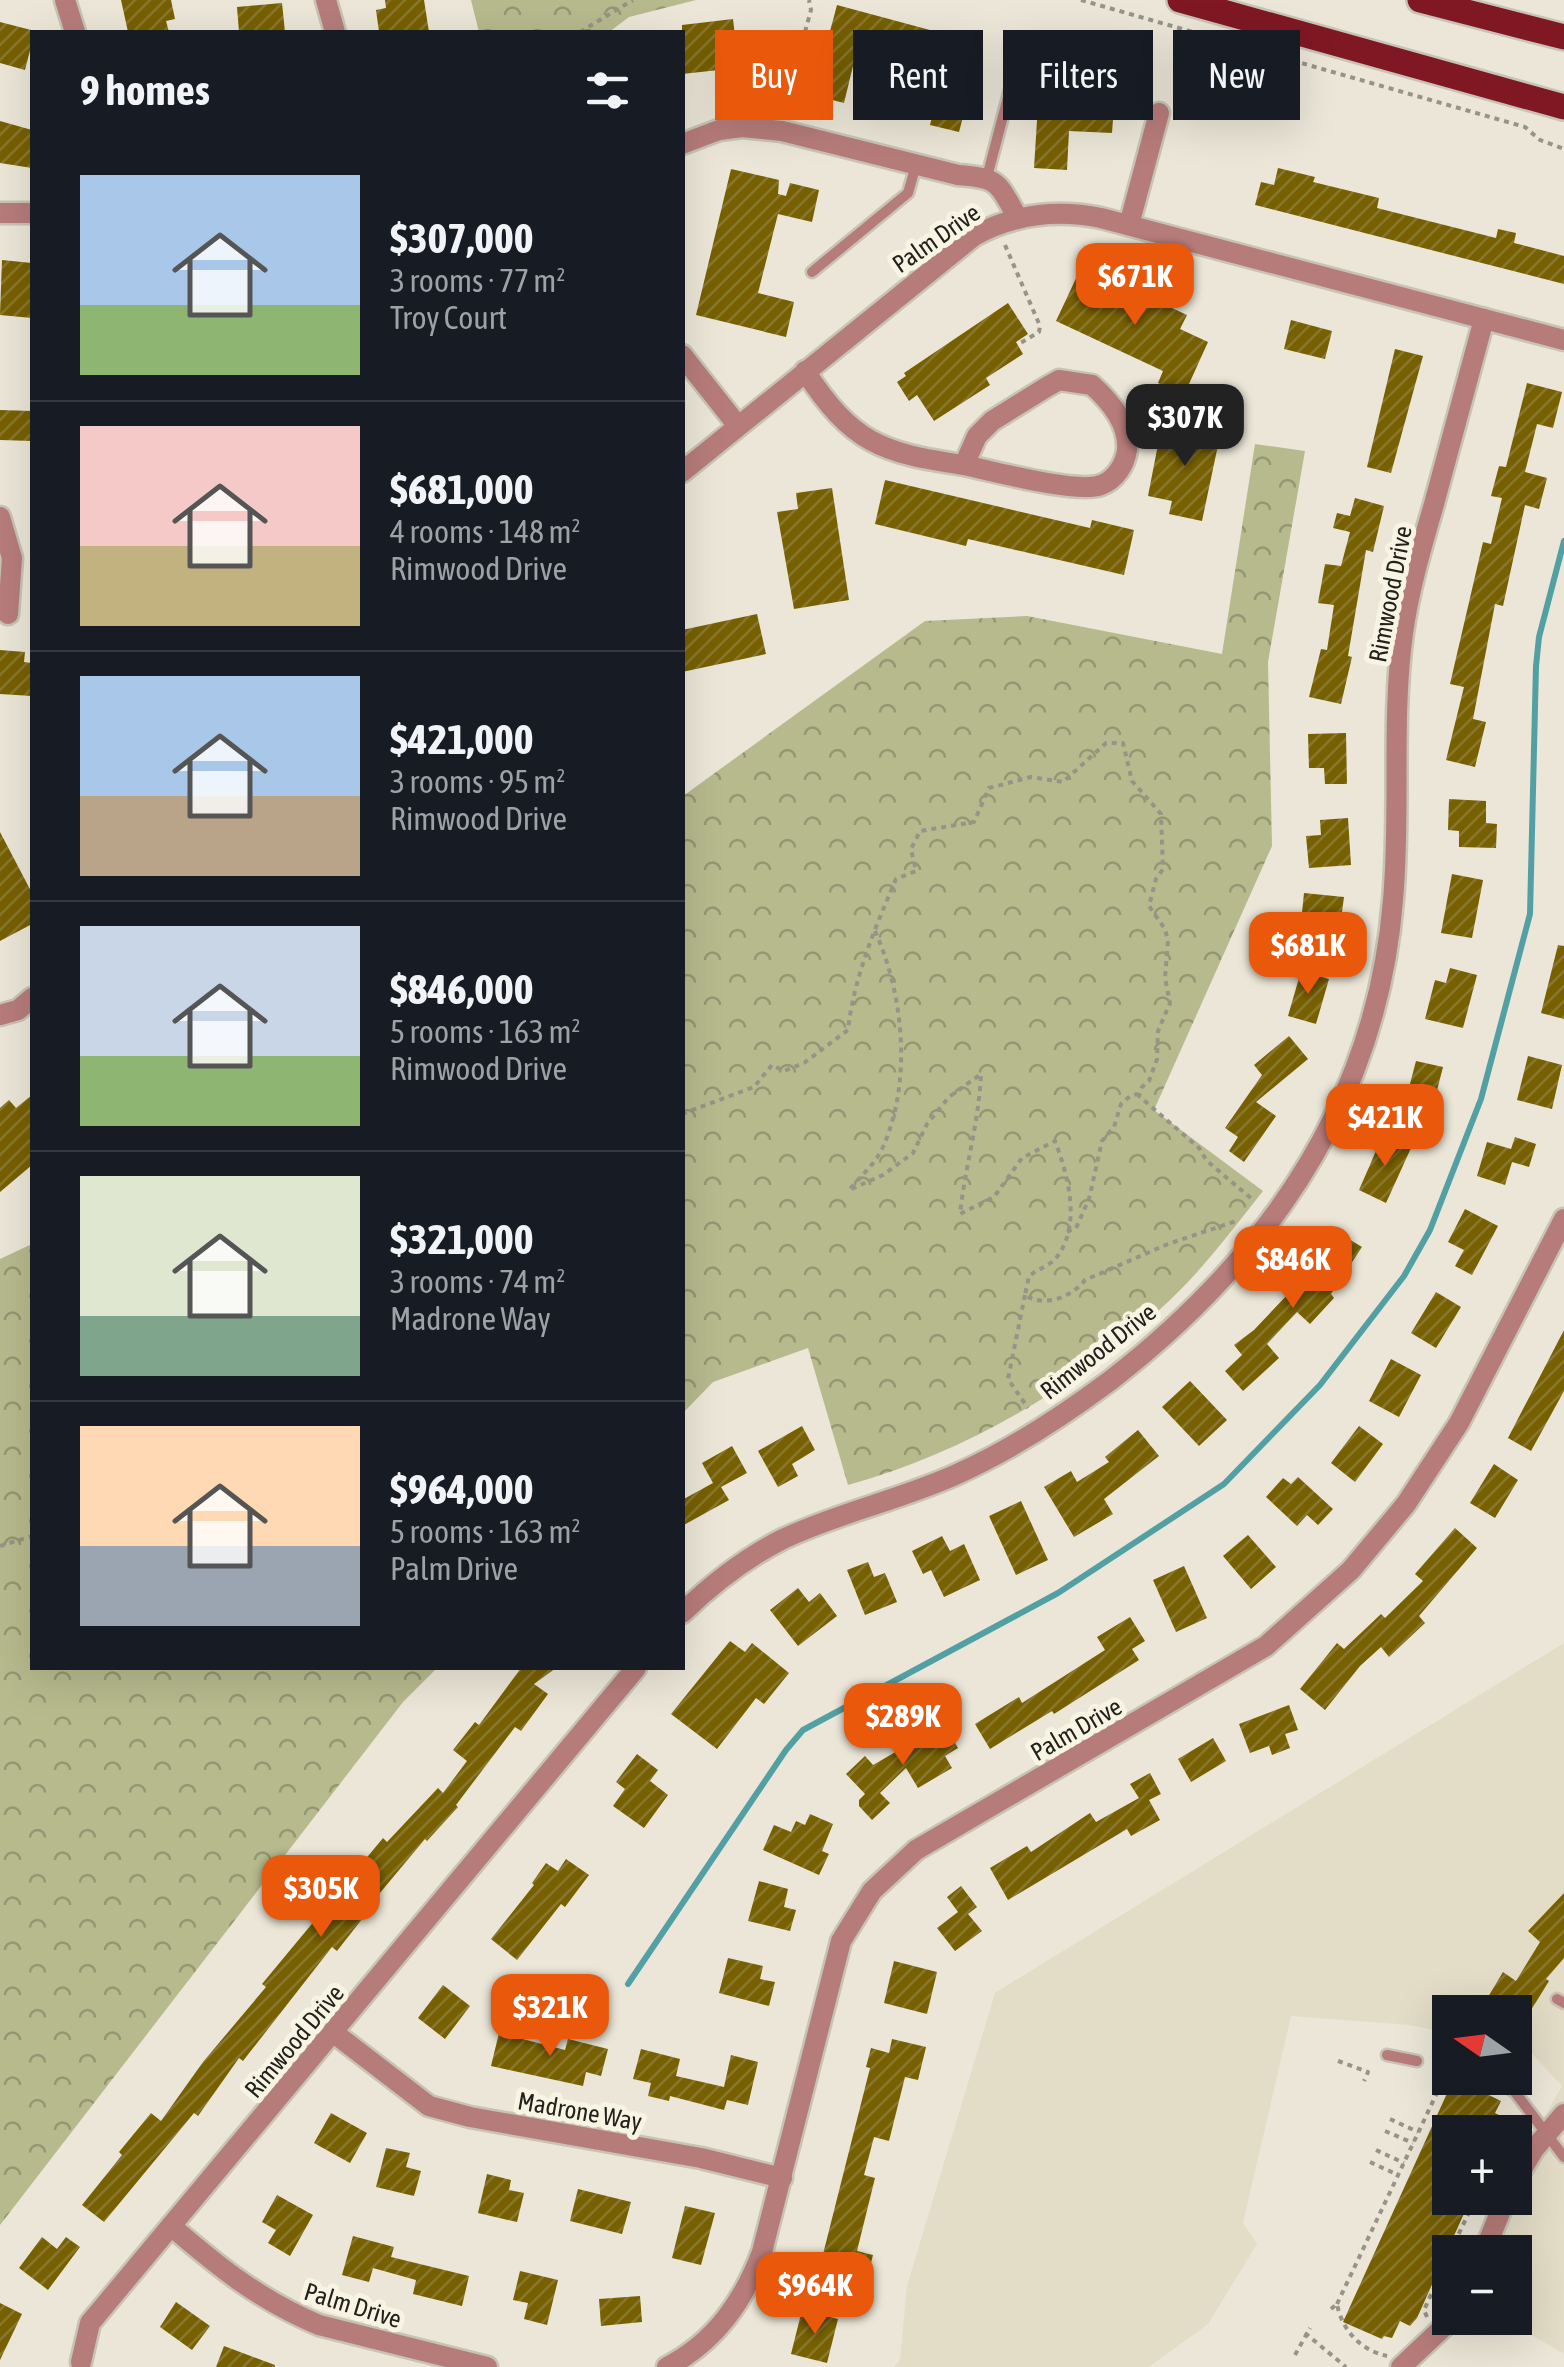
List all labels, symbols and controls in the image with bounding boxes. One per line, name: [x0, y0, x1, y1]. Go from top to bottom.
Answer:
chip: Buy: [715, 30, 833, 120]
chip: Rent: [853, 30, 983, 120]
chip: Filters: [1003, 30, 1153, 120]
chip: New: [1173, 30, 1300, 120]
icon: filters: [580, 63, 635, 118]
text: 9 homes: [80, 66, 210, 114]
street label: Palm Drive: [887, 198, 985, 278]
text: $307,000: [390, 214, 534, 262]
icon: home: [160, 215, 280, 335]
pin: $671K: [1065, 243, 1205, 328]
text: $671K: [1098, 257, 1172, 294]
text: 3 rooms · 77 m²: [390, 262, 565, 299]
text: Troy Court: [390, 299, 507, 336]
pin: $307K: [1115, 384, 1255, 469]
text: $307K: [1148, 398, 1222, 435]
text: $681,000: [390, 465, 534, 513]
icon: home: [160, 466, 280, 586]
text: 4 rooms · 148 m²: [390, 513, 580, 550]
street label: Rimwood Drive: [1363, 523, 1417, 665]
text: Rimwood Drive: [390, 550, 567, 587]
text: $421,000: [390, 715, 534, 763]
icon: home: [160, 716, 280, 836]
text: 3 rooms · 95 m²: [390, 763, 565, 800]
text: Rimwood Drive: [390, 800, 567, 837]
pin: $681K: [1238, 912, 1378, 997]
text: $681K: [1271, 926, 1345, 963]
text: $846,000: [390, 965, 534, 1013]
icon: home: [160, 966, 280, 1086]
text: 5 rooms · 163 m²: [390, 1013, 580, 1050]
text: Rimwood Drive: [390, 1050, 567, 1087]
pin: $421K: [1315, 1084, 1455, 1169]
text: $421K: [1348, 1098, 1422, 1135]
text: $321,000: [390, 1215, 534, 1263]
icon: home: [160, 1216, 280, 1336]
pin: $846K: [1223, 1226, 1363, 1311]
text: $846K: [1256, 1240, 1330, 1277]
text: 3 rooms · 74 m²: [390, 1263, 565, 1300]
street label: Rimwood Drive: [1035, 1297, 1161, 1405]
text: Madrone Way: [390, 1300, 551, 1337]
text: $964,000: [390, 1465, 534, 1513]
icon: home: [160, 1466, 280, 1586]
text: 5 rooms · 163 m²: [390, 1513, 580, 1550]
text: Palm Drive: [390, 1550, 518, 1587]
pin: $289K: [833, 1683, 973, 1768]
street label: Palm Drive: [1026, 1692, 1126, 1766]
text: $289K: [866, 1697, 940, 1734]
pin: $305K: [251, 1855, 391, 1940]
text: $305K: [284, 1869, 358, 1906]
pin: $321K: [480, 1974, 620, 2059]
street label: Rimwood Drive: [239, 1979, 349, 2103]
text: $321K: [513, 1988, 587, 2025]
north arrow: [1432, 1995, 1532, 2095]
map controls: [1432, 1995, 1532, 2335]
street label: Madrone Way: [516, 2086, 644, 2136]
button: +: [1432, 2115, 1532, 2215]
button: −: [1432, 2235, 1532, 2335]
pin: $964K: [745, 2252, 885, 2337]
text: $964K: [778, 2266, 852, 2303]
street label: Palm Drive: [301, 2277, 405, 2333]

